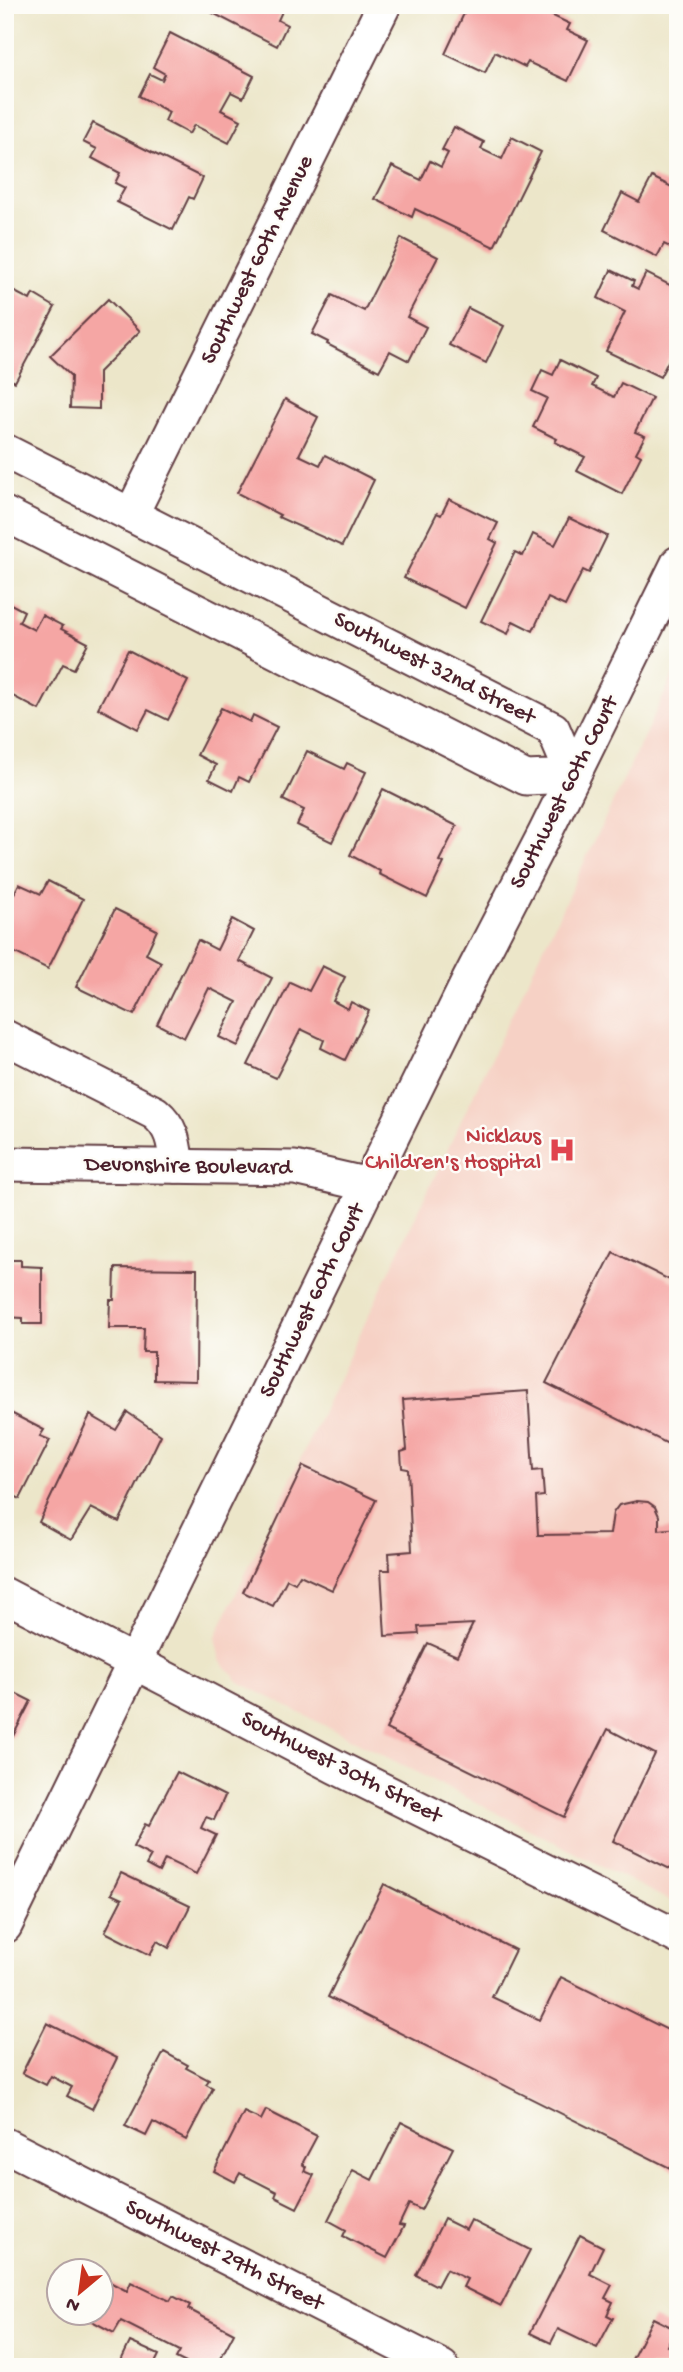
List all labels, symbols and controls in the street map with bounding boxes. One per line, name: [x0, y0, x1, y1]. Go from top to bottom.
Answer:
street label: Southwest 60th Avenue: [196, 150, 321, 369]
street label: Southwest 32nd Street: [329, 606, 541, 732]
street label: Southwest 60th Court: [505, 691, 626, 894]
place label: Nicklaus Children's Hospital: [365, 1124, 542, 1177]
hospital icon: Nicklaus Children's Hospital: [547, 1135, 577, 1165]
street label: Devonshire Boulevard: [82, 1152, 293, 1182]
street label: Southwest 60th Court: [254, 1198, 372, 1403]
street label: Southwest 30th Street: [236, 1706, 447, 1831]
street label: Southwest 29th Street: [120, 2194, 329, 2319]
north arrow: [46, 2256, 116, 2326]
text: N: [62, 2291, 84, 2317]

